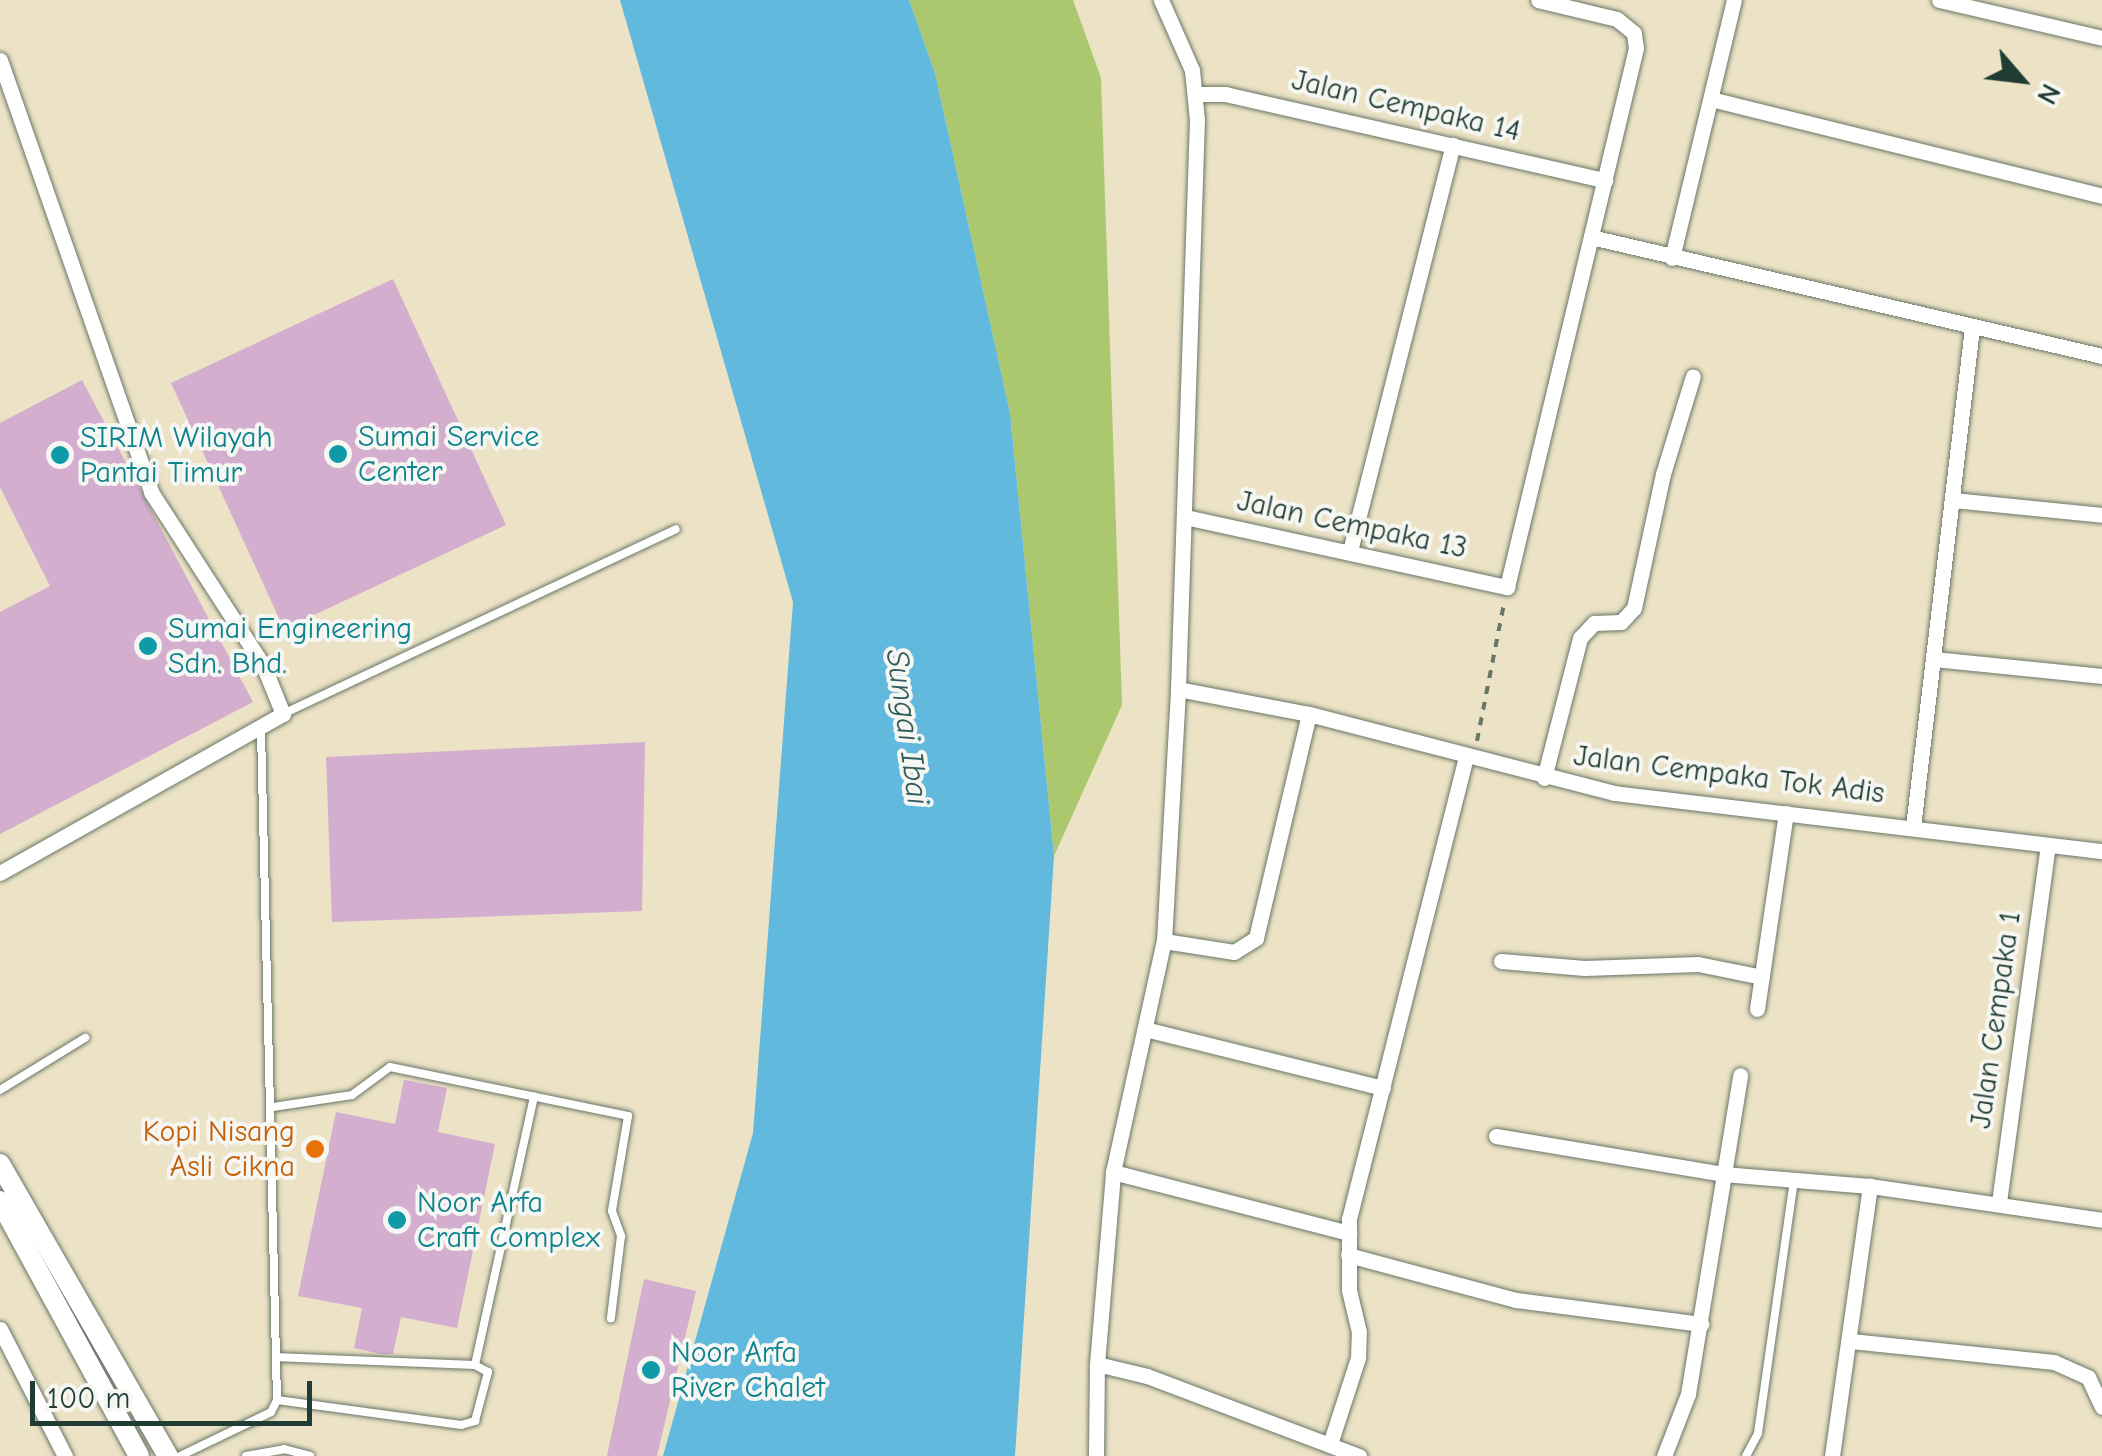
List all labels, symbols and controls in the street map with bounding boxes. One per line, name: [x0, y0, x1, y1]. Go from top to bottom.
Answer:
north arrow: [1972, 30, 2072, 130]
street label: Jalan Cempaka 14: [1288, 62, 1524, 150]
text: N: [2030, 79, 2067, 110]
place label: Sumai Service Center: [358, 419, 539, 490]
place label: SIRIM Wilayah Pantai Timur: [80, 420, 273, 490]
marker: Sumai Service Center: [327, 443, 349, 465]
marker: SIRIM Wilayah Pantai Timur: [49, 444, 71, 466]
street label: Jalan Cempaka 13: [1234, 483, 1470, 567]
place label: Sumai Engineering Sdn. Bhd.: [168, 611, 412, 682]
marker: Sumai Engineering Sdn. Bhd.: [137, 635, 159, 657]
water label: Sungai Ibai: [877, 647, 937, 807]
street label: Jalan Cempaka Tok Adis: [1572, 738, 1886, 812]
street label: Jalan Cempaka 1: [1963, 909, 2029, 1131]
place label: Kopi Nisang Asli Cikna: [143, 1114, 295, 1184]
marker: Kopi Nisang Asli Cikna: [304, 1138, 326, 1160]
place label: Noor Arfa Craft Complex: [417, 1185, 600, 1256]
marker: Noor Arfa Craft Complex: [386, 1209, 408, 1231]
place label: Noor Arfa River Chalet: [671, 1335, 825, 1406]
marker: Noor Arfa River Chalet: [640, 1359, 662, 1381]
scale bar: [35, 1361, 318, 1423]
text: 100 m: [47, 1381, 130, 1416]

